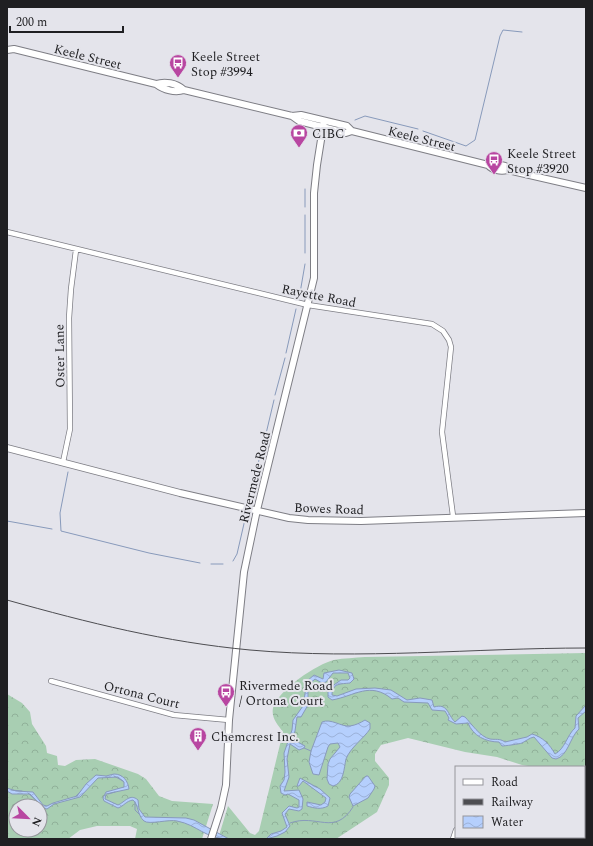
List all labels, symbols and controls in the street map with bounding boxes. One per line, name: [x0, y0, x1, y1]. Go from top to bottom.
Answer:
scale bar: [10, 8, 123, 34]
text: 200 m: [16, 13, 47, 32]
street label: Keele Street: [52, 39, 124, 75]
place label: Keele Street Stop #3994: [191, 47, 261, 82]
bus stop icon: Keele Street Stop #3994: [168, 53, 188, 78]
street label: Keele Street: [386, 121, 458, 157]
bank icon: CIBC: [289, 123, 309, 148]
place label: CIBC: [312, 124, 345, 144]
place label: Keele Street Stop #3920: [507, 144, 577, 179]
bus stop icon: Keele Street Stop #3920: [484, 150, 504, 175]
street label: Rayette Road: [280, 279, 358, 313]
street label: Oster Lane: [49, 324, 71, 388]
street label: Rivermede Road: [234, 429, 276, 525]
street label: Bowes Road: [294, 498, 364, 520]
street label: Ortona Court: [102, 676, 182, 714]
place label: Rivermede Road / Ortona Court: [239, 676, 333, 711]
bus stop icon: Rivermede Road / Ortona Court: [216, 682, 236, 707]
building icon: Chemcrest Inc.: [188, 726, 208, 751]
place label: Chemcrest Inc.: [211, 727, 298, 747]
legend: [455, 766, 585, 838]
text: Road: [491, 773, 518, 792]
text: Railway: [491, 793, 534, 812]
north arrow: [8, 798, 48, 838]
text: Water: [491, 813, 523, 832]
text: N: [27, 814, 46, 829]

